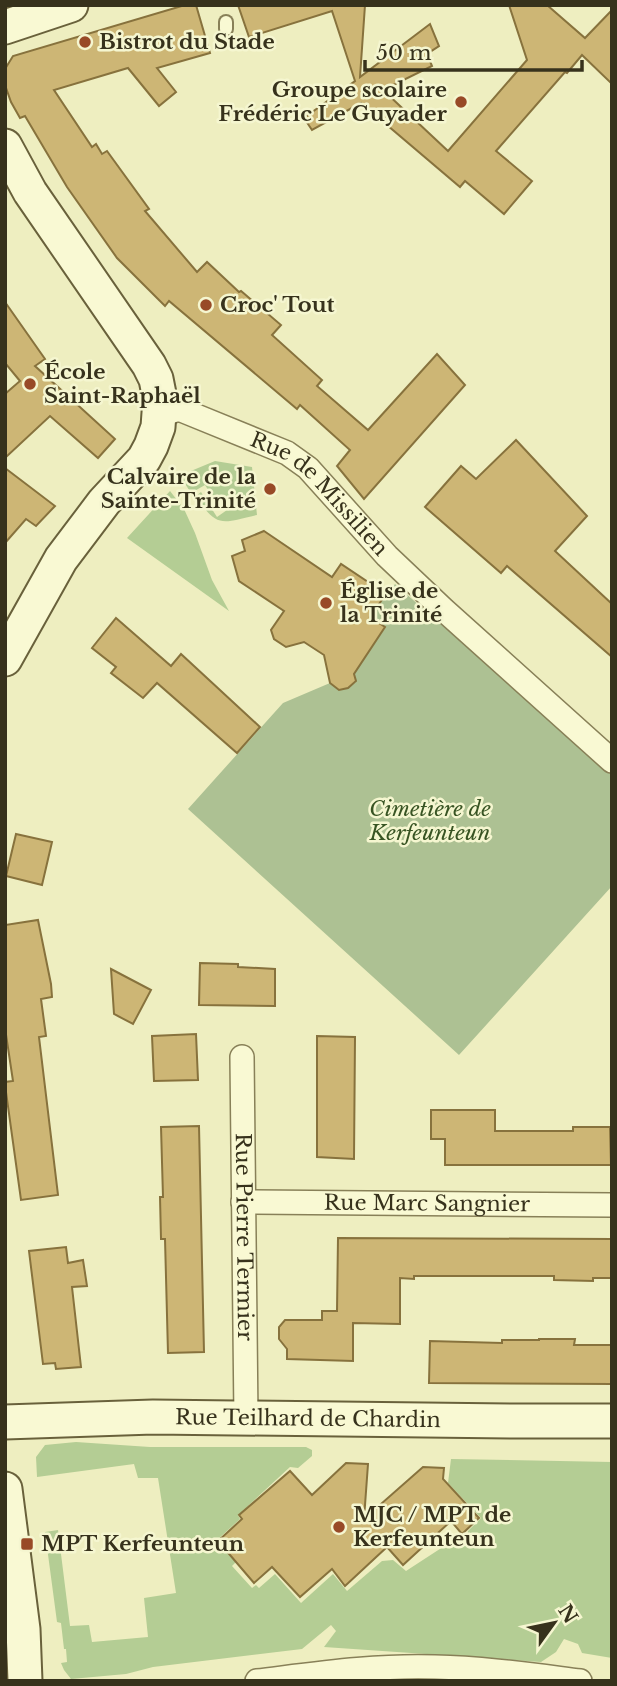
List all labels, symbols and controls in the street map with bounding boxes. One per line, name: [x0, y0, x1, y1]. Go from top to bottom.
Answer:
scale bar: [365, 28, 582, 72]
place label: Bistrot du Stade: [99, 29, 275, 55]
marker: Bistrot du Stade: [77, 34, 93, 50]
text: 50 m: [376, 40, 432, 66]
place label: Groupe scolaire Frédéric Le Guyader: [218, 77, 448, 127]
marker: Groupe scolaire Frédéric Le Guyader: [453, 94, 469, 110]
place label: Croc' Tout: [220, 292, 335, 318]
marker: Croc' Tout: [198, 297, 214, 313]
place label: École Saint-Raphaël: [44, 359, 201, 409]
marker: École Saint-Raphaël: [22, 376, 38, 392]
street label: Rue de Missilien: [246, 426, 394, 561]
place label: Calvaire de la Sainte-Trinité: [101, 464, 256, 514]
marker: Calvaire de la Sainte-Trinité: [262, 481, 278, 497]
place label: Église de la Trinité: [340, 578, 442, 628]
marker: Église de la Trinité: [318, 595, 334, 611]
park label: Cimetière de Kerfeunteun: [369, 796, 491, 846]
street label: Rue Pierre Termier: [230, 1133, 258, 1341]
street label: Rue Marc Sangnier: [324, 1190, 530, 1217]
street label: Rue Teilhard de Chardin: [175, 1404, 441, 1433]
place label: MJC / MPT de Kerfeunteun: [353, 1502, 511, 1552]
marker: MJC / MPT de Kerfeunteun: [331, 1519, 347, 1535]
place label: MPT Kerfeunteun: [41, 1531, 244, 1557]
marker: MPT Kerfeunteun: [19, 1536, 35, 1552]
north arrow: [519, 1588, 589, 1658]
text: N: [553, 1600, 582, 1628]

